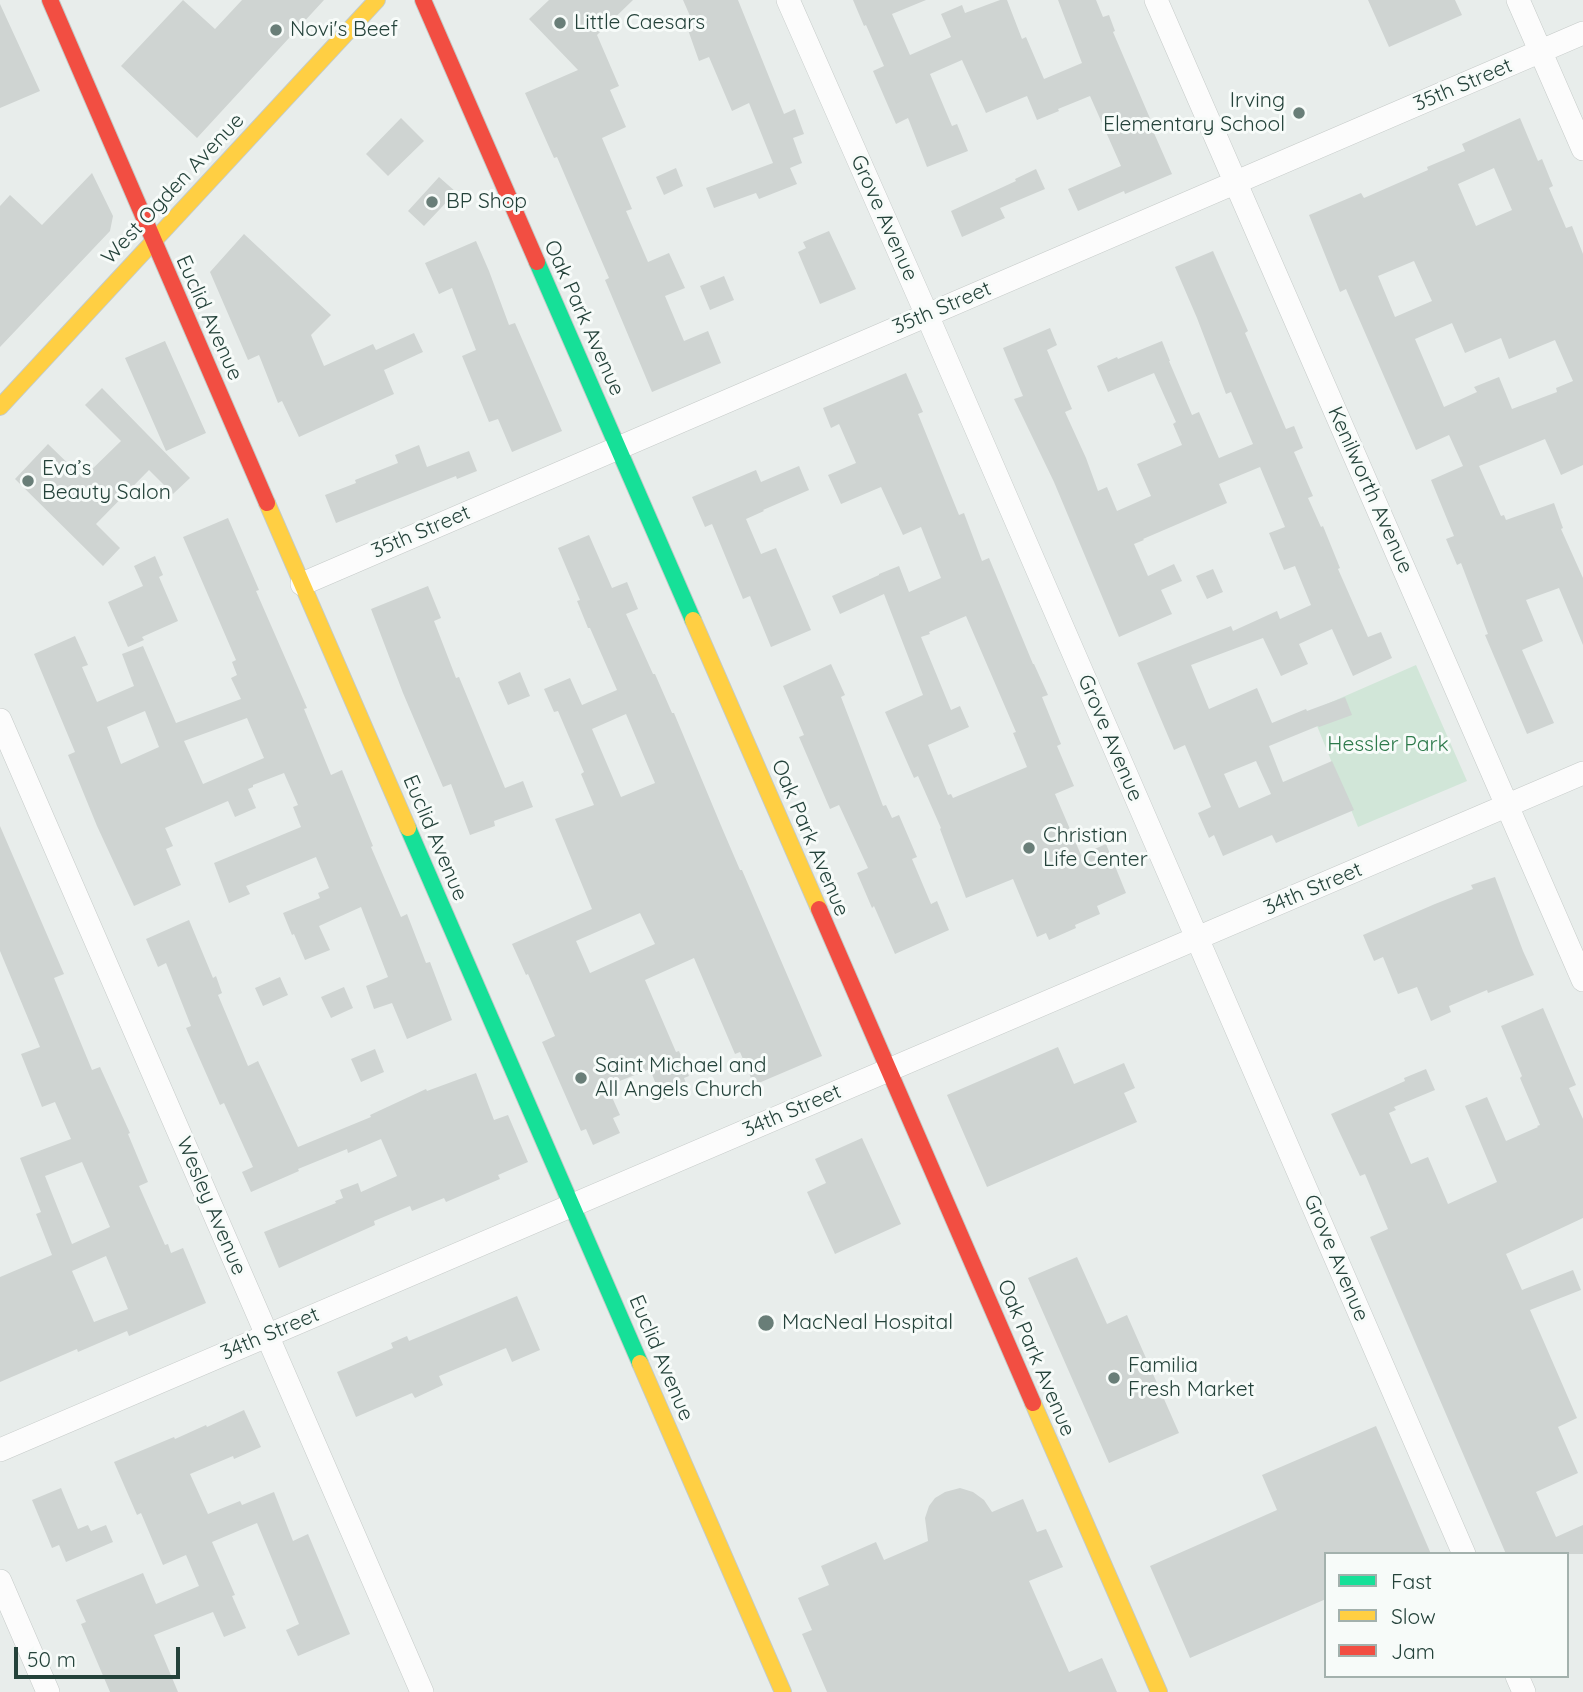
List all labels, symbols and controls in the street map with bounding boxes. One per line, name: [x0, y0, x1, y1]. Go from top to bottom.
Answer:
place label: Little Caesars: [574, 10, 705, 36]
marker: Little Caesars: [552, 15, 568, 31]
place label: Novi's Beef: [290, 17, 398, 43]
marker: Novi's Beef: [268, 22, 284, 38]
street label: 35th Street: [1410, 53, 1516, 117]
place label: Irving Elementary School: [1103, 88, 1285, 138]
marker: Irving Elementary School: [1291, 105, 1307, 121]
street label: West Ogden Avenue: [96, 108, 250, 270]
street label: Grove Avenue: [845, 151, 923, 285]
place label: BP Shop: [446, 189, 527, 215]
marker: BP Shop: [424, 194, 440, 210]
street label: Oak Park Avenue: [538, 236, 630, 400]
street label: Euclid Avenue: [170, 252, 248, 384]
street label: 35th Street: [889, 276, 995, 340]
street label: Kenilworth Avenue: [1322, 403, 1418, 577]
place label: Eva’s Beauty Salon: [42, 456, 171, 506]
marker: Eva’s Beauty Salon: [20, 473, 36, 489]
street label: 35th Street: [368, 500, 474, 564]
street label: Grove Avenue: [1072, 671, 1148, 805]
park label: Hessler Park: [1327, 732, 1449, 758]
street label: Oak Park Avenue: [766, 756, 854, 920]
street label: Euclid Avenue: [397, 771, 473, 905]
place label: Christian Life Center: [1043, 823, 1148, 873]
marker: Christian Life Center: [1021, 840, 1037, 856]
street label: 34th Street: [1260, 857, 1366, 921]
place label: Saint Michael and All Angels Church: [595, 1053, 766, 1103]
marker: Saint Michael and All Angels Church: [573, 1070, 589, 1086]
street label: 34th Street: [739, 1079, 845, 1143]
street label: Wesley Avenue: [171, 1133, 251, 1279]
street label: Grove Avenue: [1298, 1191, 1374, 1325]
street label: Oak Park Avenue: [992, 1276, 1080, 1440]
street label: Euclid Avenue: [623, 1291, 699, 1425]
street label: 34th Street: [217, 1302, 323, 1366]
place label: MacNeal Hospital: [782, 1310, 953, 1336]
marker: MacNeal Hospital: [756, 1313, 776, 1333]
place label: Familia Fresh Market: [1128, 1353, 1255, 1403]
marker: Familia Fresh Market: [1106, 1370, 1122, 1386]
legend: [1324, 1552, 1569, 1678]
text: Fast: [1391, 1568, 1432, 1594]
text: Slow: [1391, 1603, 1436, 1629]
scale bar: [18, 1632, 184, 1676]
text: Jam: [1391, 1638, 1435, 1664]
text: 50 m: [27, 1646, 76, 1672]

